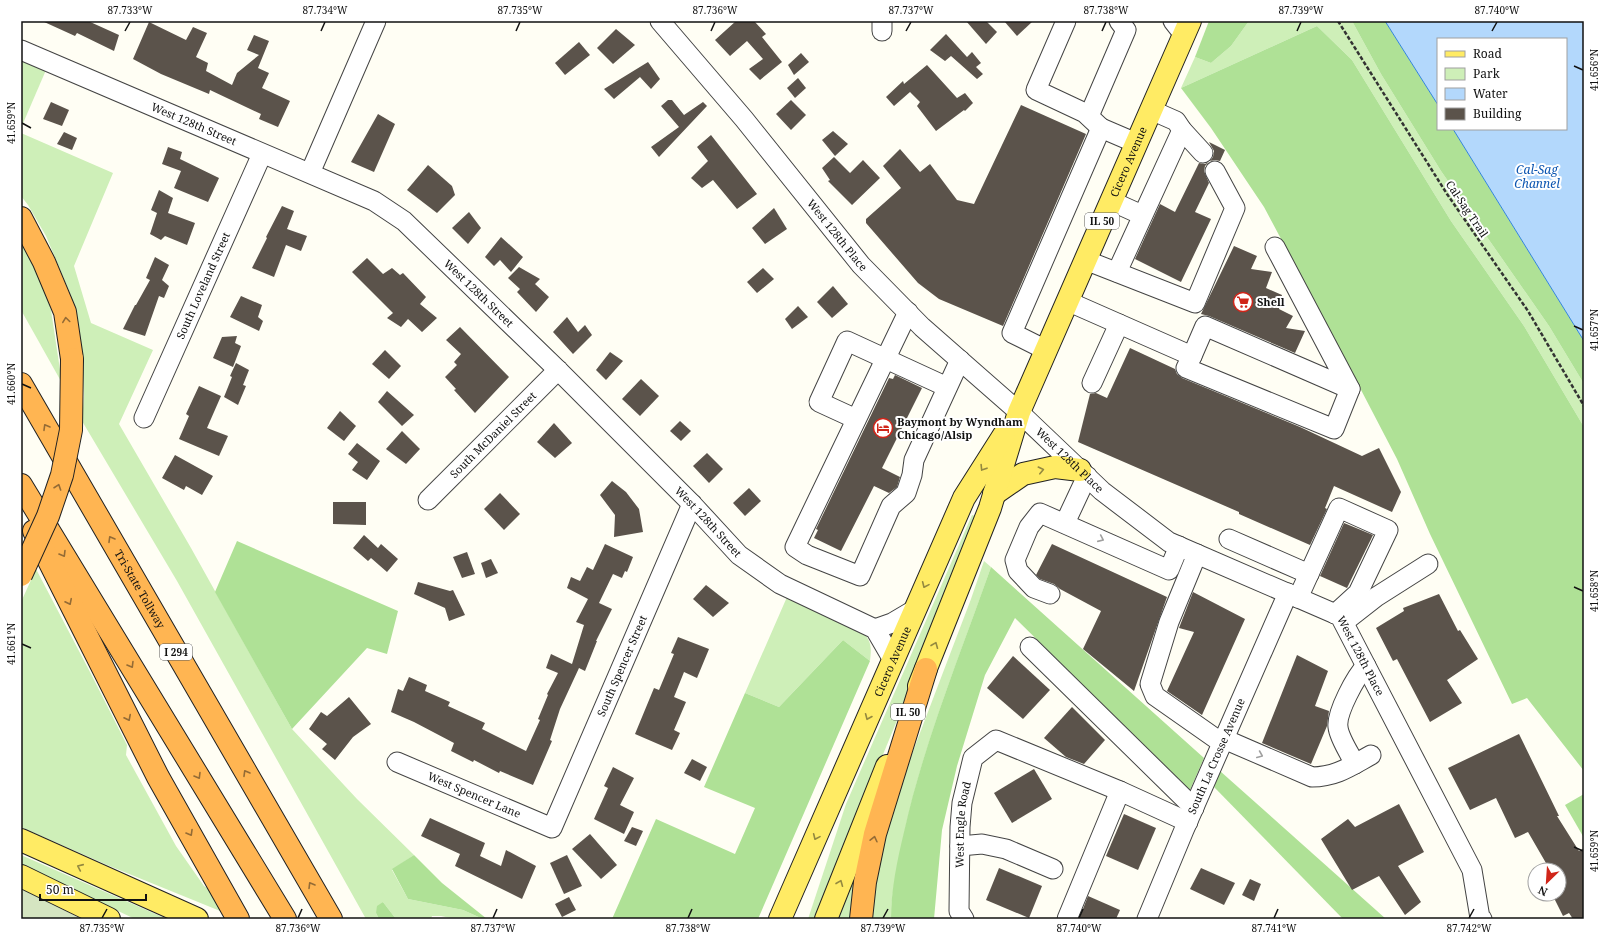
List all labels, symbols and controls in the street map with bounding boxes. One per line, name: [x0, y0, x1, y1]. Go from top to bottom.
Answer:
text: 87.733°W: [108, 3, 153, 17]
text: 87.734°W: [303, 3, 348, 17]
text: 87.735°W: [498, 3, 543, 17]
text: 87.736°W: [693, 3, 738, 17]
text: 87.737°W: [889, 3, 934, 17]
text: 87.738°W: [1084, 3, 1129, 17]
text: 87.739°W: [1279, 3, 1324, 17]
text: 87.740°W: [1475, 3, 1520, 17]
legend: [1437, 38, 1567, 130]
text: Road: [1473, 45, 1503, 62]
text: 41.656°N: [1587, 49, 1601, 91]
text: Park: [1473, 65, 1501, 82]
text: Water: [1473, 85, 1508, 102]
street label: West 128th Street: [149, 99, 239, 148]
text: 41.659°N: [4, 102, 18, 144]
text: Building: [1473, 105, 1522, 122]
street label: Cicero Avenue: [1106, 124, 1150, 199]
water label: Cal-Sag Channel: [1514, 161, 1560, 192]
street label: Cal-Sag Trail: [1443, 177, 1492, 241]
street label: West 128th Place: [804, 196, 871, 274]
road number: IL 50: [1085, 213, 1119, 229]
street label: South Loveland Street: [172, 229, 233, 341]
street label: West 128th Street: [441, 256, 517, 330]
supermarket icon: Shell: [1232, 291, 1254, 313]
place label: Shell: [1257, 294, 1285, 309]
text: 41.657°N: [1587, 309, 1601, 351]
one-way arrow: [62, 317, 71, 323]
text: 41.660°N: [4, 363, 18, 405]
street label: South McDaniel Street: [446, 388, 539, 481]
place label: Baymont by Wyndham Chicago/Alsip: [897, 414, 1023, 442]
hotel icon: Baymont by Wyndham Chicago/Alsip: [872, 417, 894, 439]
one-way arrow: [43, 423, 50, 431]
street label: West 128th Place: [1033, 424, 1107, 496]
one-way arrow: [980, 464, 988, 471]
one-way arrow: [1037, 466, 1044, 474]
street label: West 128th Street: [672, 483, 745, 560]
one-way arrow: [53, 484, 61, 491]
one-way arrow: [1097, 535, 1104, 543]
one-way arrow: [108, 536, 115, 543]
street label: Tri-State Tollway: [112, 547, 169, 632]
one-way arrow: [59, 550, 66, 557]
text: 41.658°N: [1587, 570, 1601, 612]
one-way arrow: [922, 581, 930, 588]
one-way arrow: [65, 598, 72, 606]
street label: South Spencer Street: [593, 613, 650, 719]
street label: West 128th Place: [1334, 613, 1388, 698]
text: 41.661°N: [4, 623, 18, 665]
street label: Cicero Avenue: [870, 624, 914, 699]
one-way arrow: [931, 642, 939, 649]
road number: I 294: [160, 644, 192, 660]
one-way arrow: [126, 661, 133, 668]
street label: South La Crosse Avenue: [1184, 695, 1248, 816]
road number: IL 50: [891, 704, 925, 720]
one-way arrow: [865, 713, 873, 720]
one-way arrow: [123, 714, 131, 722]
one-way arrow: [1256, 750, 1263, 758]
street label: West Spencer Lane: [426, 768, 523, 821]
one-way arrow: [243, 770, 250, 777]
one-way arrow: [194, 772, 201, 779]
street label: West Engle Road: [952, 779, 974, 868]
one-way arrow: [185, 829, 192, 836]
text: 41.659°N: [1587, 830, 1601, 872]
one-way arrow: [813, 834, 821, 841]
one-way arrow: [870, 836, 878, 842]
north arrow: [1527, 862, 1567, 902]
one-way arrow: [77, 864, 84, 872]
scale bar: [40, 876, 146, 902]
one-way arrow: [836, 879, 844, 886]
text: 50 m: [46, 881, 74, 898]
one-way arrow: [308, 882, 316, 889]
text: N: [1535, 883, 1550, 900]
text: 87.735°W: [80, 921, 125, 935]
text: 87.736°W: [276, 921, 321, 935]
text: 87.737°W: [471, 921, 516, 935]
text: 87.738°W: [666, 921, 711, 935]
text: 87.739°W: [861, 921, 906, 935]
text: 87.740°W: [1057, 921, 1102, 935]
text: 87.741°W: [1252, 921, 1297, 935]
text: 87.742°W: [1447, 921, 1492, 935]

